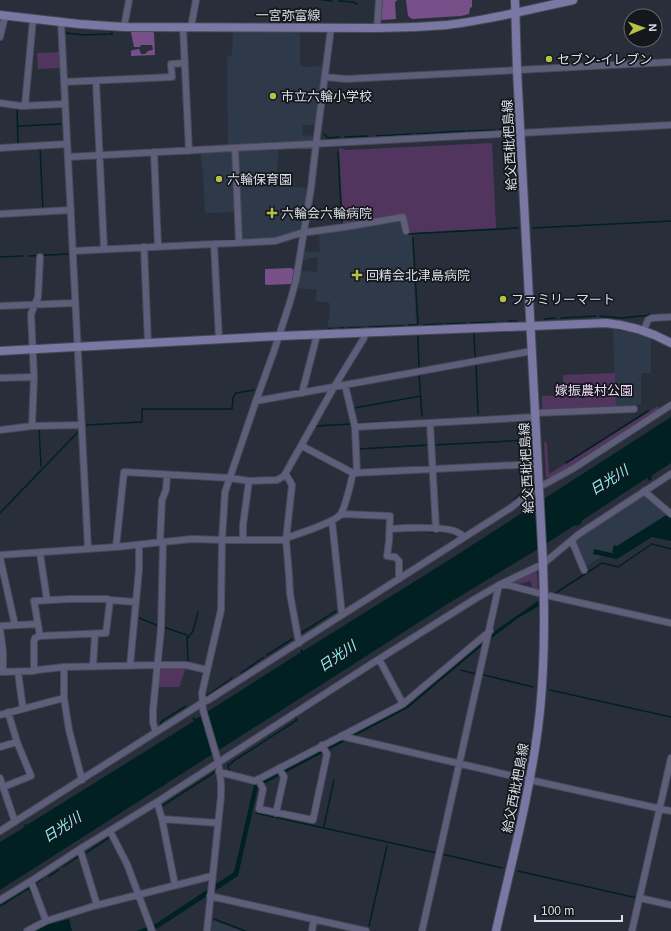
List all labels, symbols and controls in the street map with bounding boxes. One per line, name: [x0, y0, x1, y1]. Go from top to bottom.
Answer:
street label: 一宮弥富線: [255, 8, 321, 23]
north arrow: [623, 8, 663, 48]
text: N: [647, 23, 659, 32]
place label: セブン-イレブン: [557, 52, 652, 67]
marker: セブン-イレブン: [544, 54, 554, 64]
place label: 市立六輪小学校: [281, 89, 372, 104]
marker: 市立六輪小学校: [268, 91, 278, 101]
street label: 給父西枇杷島線: [500, 99, 519, 191]
place label: 六輪保育園: [227, 172, 292, 187]
marker: 六輪保育園: [214, 174, 224, 184]
place label: 六輪会六輪病院: [281, 206, 372, 221]
marker: 六輪会六輪病院: [266, 207, 278, 219]
place label: 回精会北津島病院: [366, 268, 470, 283]
marker: 回精会北津島病院: [351, 269, 363, 281]
place label: ファミリーマート: [511, 292, 615, 307]
marker: ファミリーマート: [498, 294, 508, 304]
park label: 嫁振農村公園: [555, 383, 633, 398]
street label: 給父西枇杷島線: [517, 422, 536, 514]
water label: 日光川: [587, 461, 633, 498]
water label: 日光川: [315, 637, 361, 674]
street label: 給父西枇杷島線: [499, 742, 532, 834]
water label: 日光川: [40, 808, 86, 845]
scale bar: [535, 897, 622, 923]
text: 100 m: [541, 904, 574, 918]

